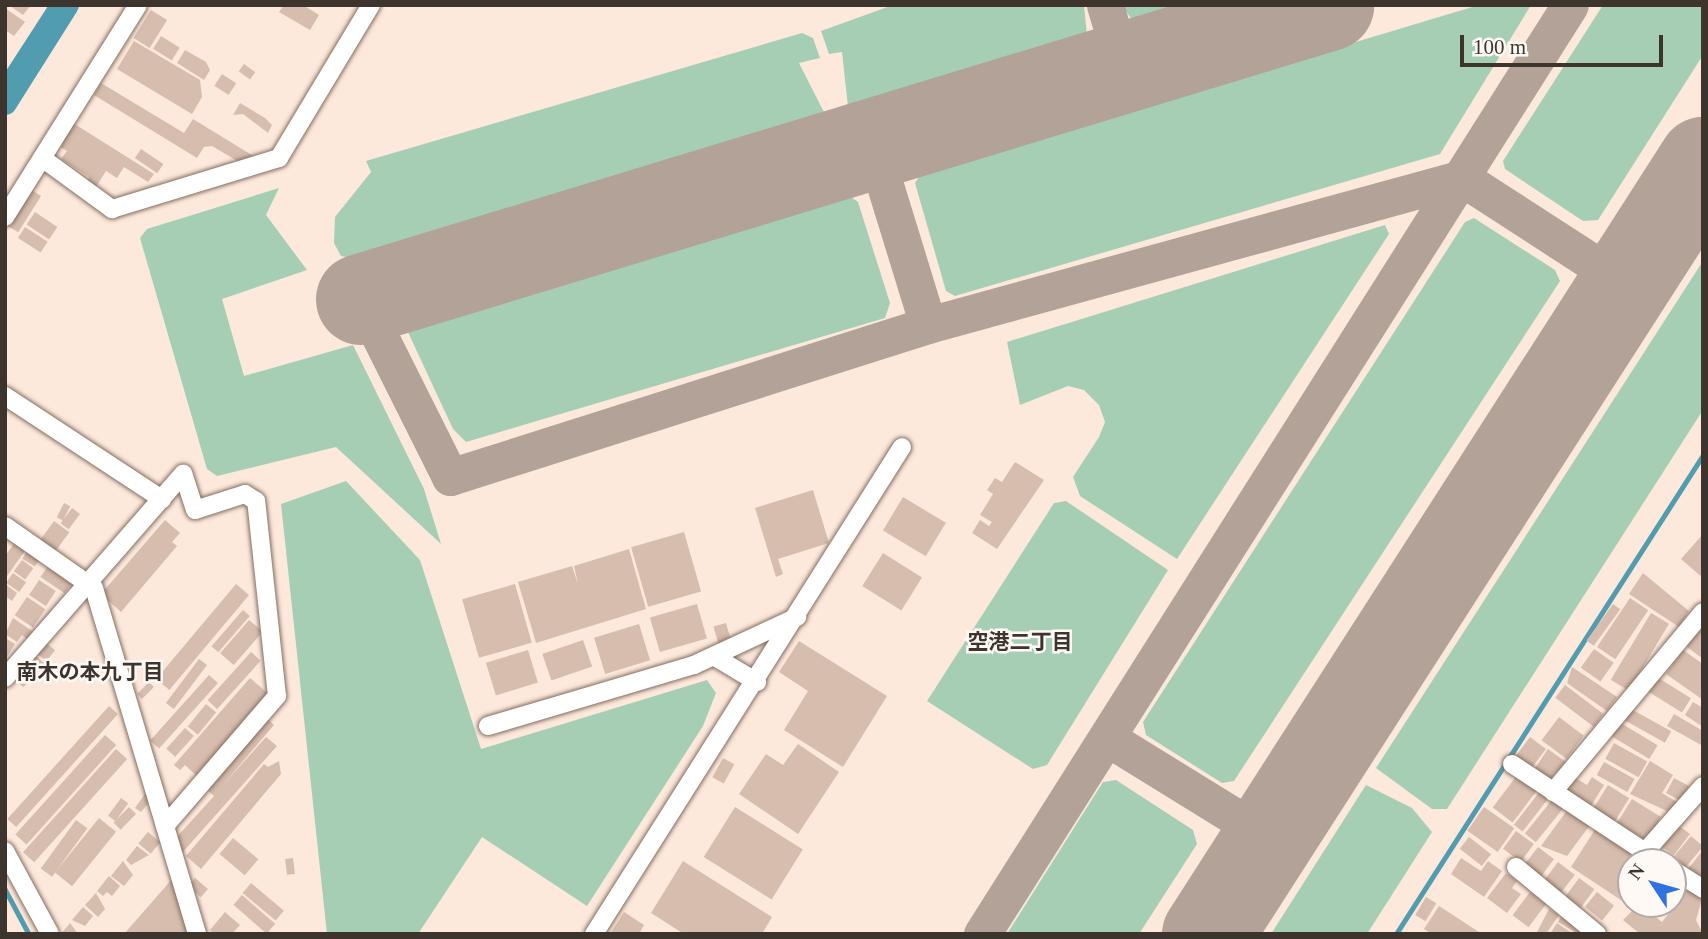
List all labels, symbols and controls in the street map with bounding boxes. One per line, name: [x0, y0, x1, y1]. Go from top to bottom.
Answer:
scale bar: [1463, 21, 1666, 65]
text: 100 m: [1473, 35, 1526, 59]
district label: 空港二丁目: [968, 629, 1072, 655]
district label: 南木の本九丁目: [17, 659, 163, 685]
north arrow: [1617, 848, 1687, 918]
text: N: [1624, 860, 1649, 883]

